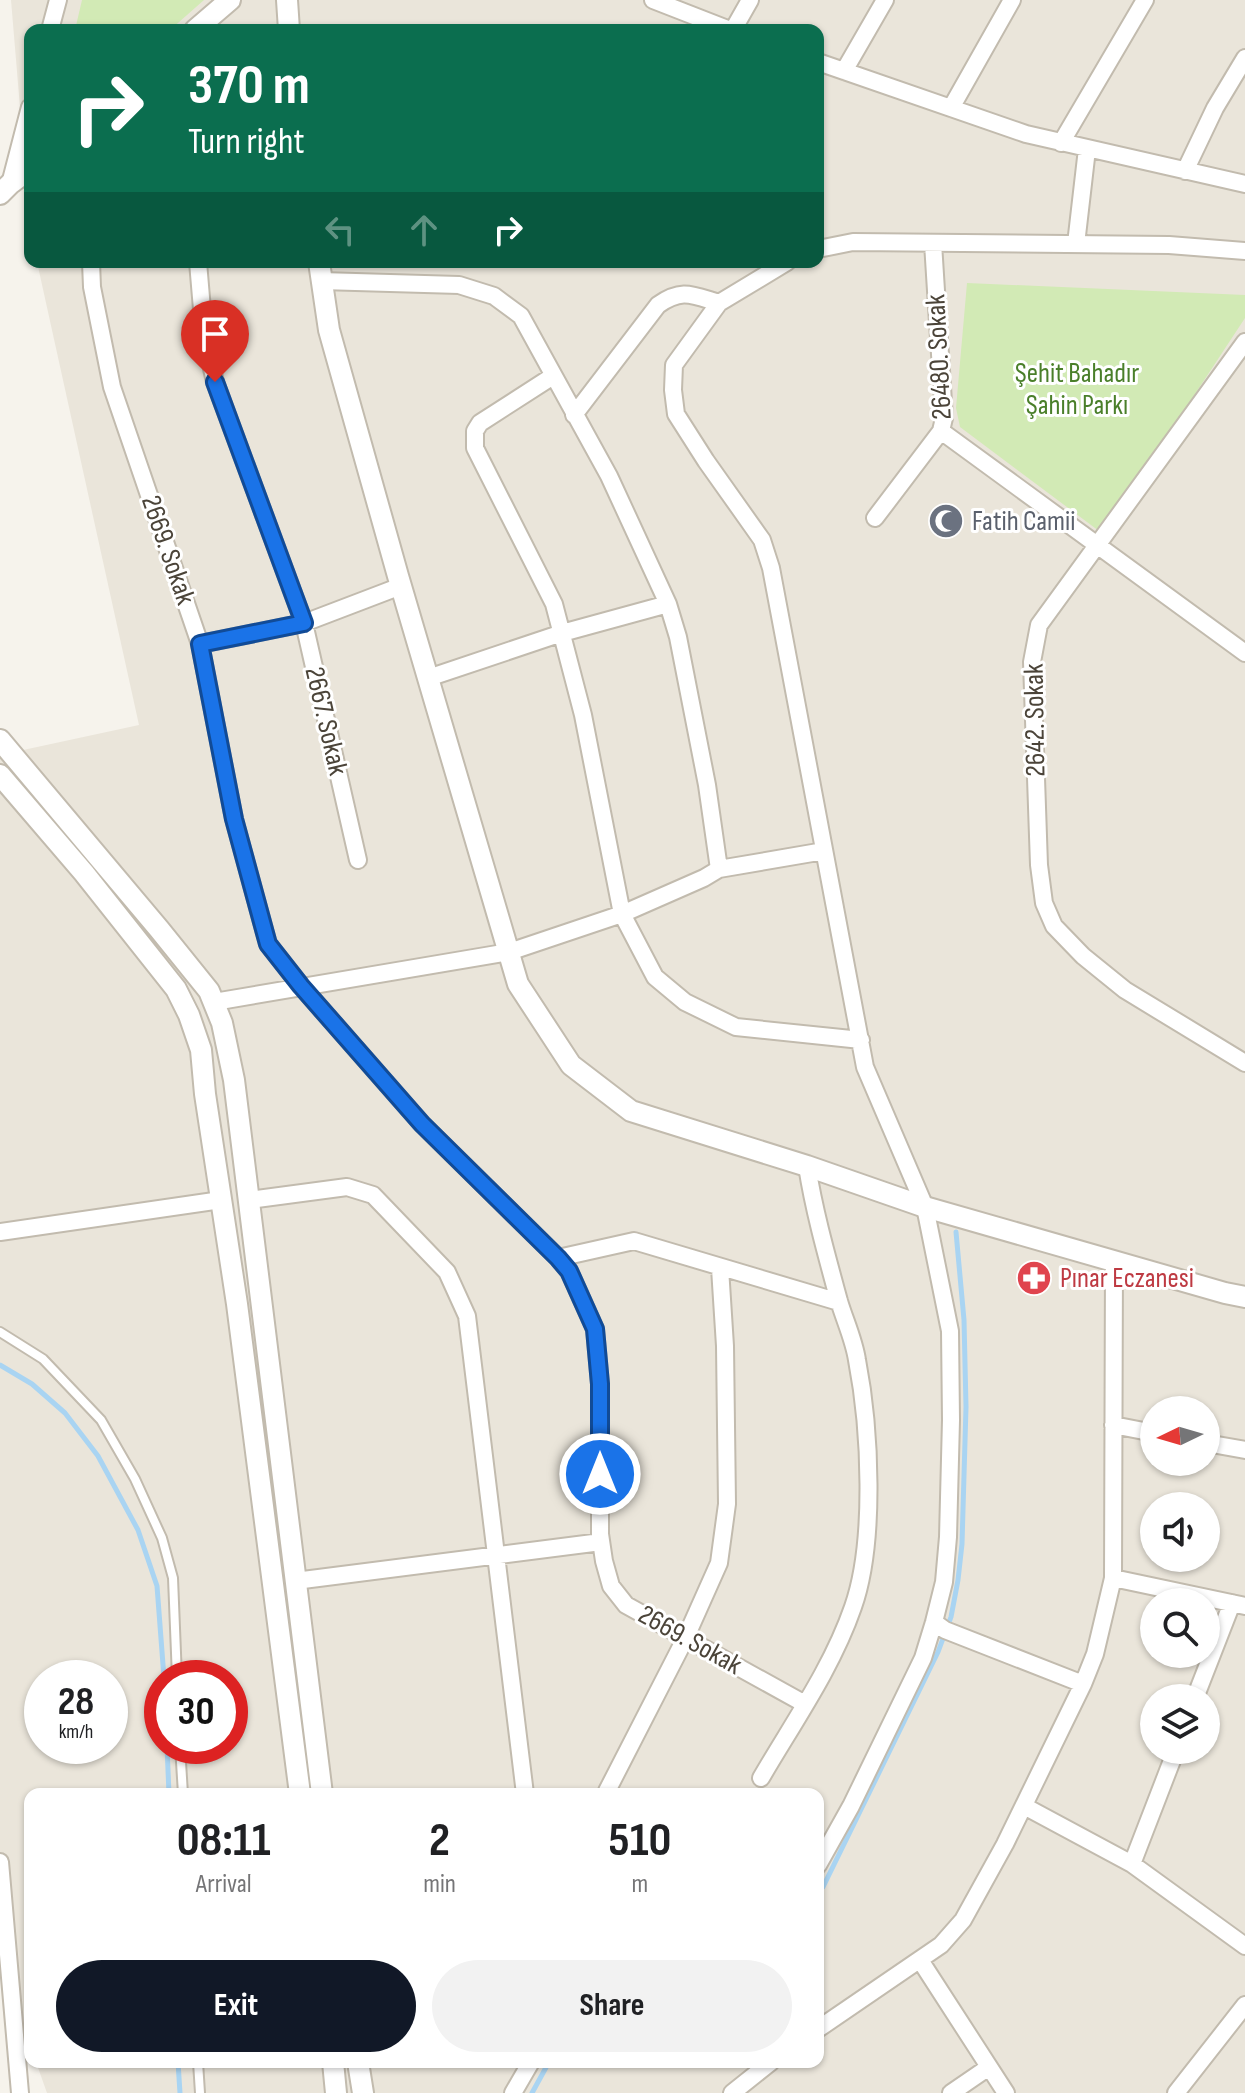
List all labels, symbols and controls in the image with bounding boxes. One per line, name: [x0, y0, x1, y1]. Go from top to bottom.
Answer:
text: 370 m: [188, 53, 310, 120]
icon: right: [56, 56, 160, 160]
text: Turn right: [188, 121, 305, 164]
icon: left: [318, 208, 362, 252]
icon: ahead: [402, 208, 446, 252]
icon: right: [486, 208, 530, 252]
street label: 26480. Sokak: [919, 293, 959, 421]
pin: [181, 300, 249, 382]
icon: arrive: [193, 312, 237, 356]
park label: Şehit Bahadır Şahin Parkı: [1015, 357, 1139, 422]
street label: 2669. Sokak: [134, 491, 202, 609]
mosque icon: Fatih Camii: [927, 502, 965, 540]
place label: Fatih Camii: [972, 505, 1075, 538]
street label: 2642. Sokak: [1018, 663, 1052, 777]
street label: 2667. Sokak: [298, 664, 355, 779]
pharmacy icon: Pınar Eczanesi: [1015, 1259, 1053, 1297]
place label: Pınar Eczanesi: [1060, 1262, 1194, 1295]
north arrow: [1140, 1396, 1220, 1476]
map controls: [1140, 1396, 1220, 1764]
position arrow: [558, 1432, 642, 1516]
button: sound: [1140, 1492, 1220, 1572]
button: search: [1140, 1588, 1220, 1668]
street label: 2669. Sokak: [633, 1598, 748, 1682]
speed limit sign: 30: [144, 1660, 248, 1764]
text: 28: [58, 1678, 94, 1726]
button: layers: [1140, 1684, 1220, 1764]
text: km/h: [59, 1720, 93, 1744]
text: 08:11: [177, 1812, 271, 1869]
text: 2: [429, 1812, 450, 1869]
text: 510: [609, 1812, 671, 1869]
text: Arrival: [196, 1869, 252, 1900]
text: min: [423, 1869, 456, 1900]
text: m: [632, 1869, 648, 1900]
button: Exit: [56, 1960, 416, 2052]
button: Share: [432, 1960, 792, 2052]

